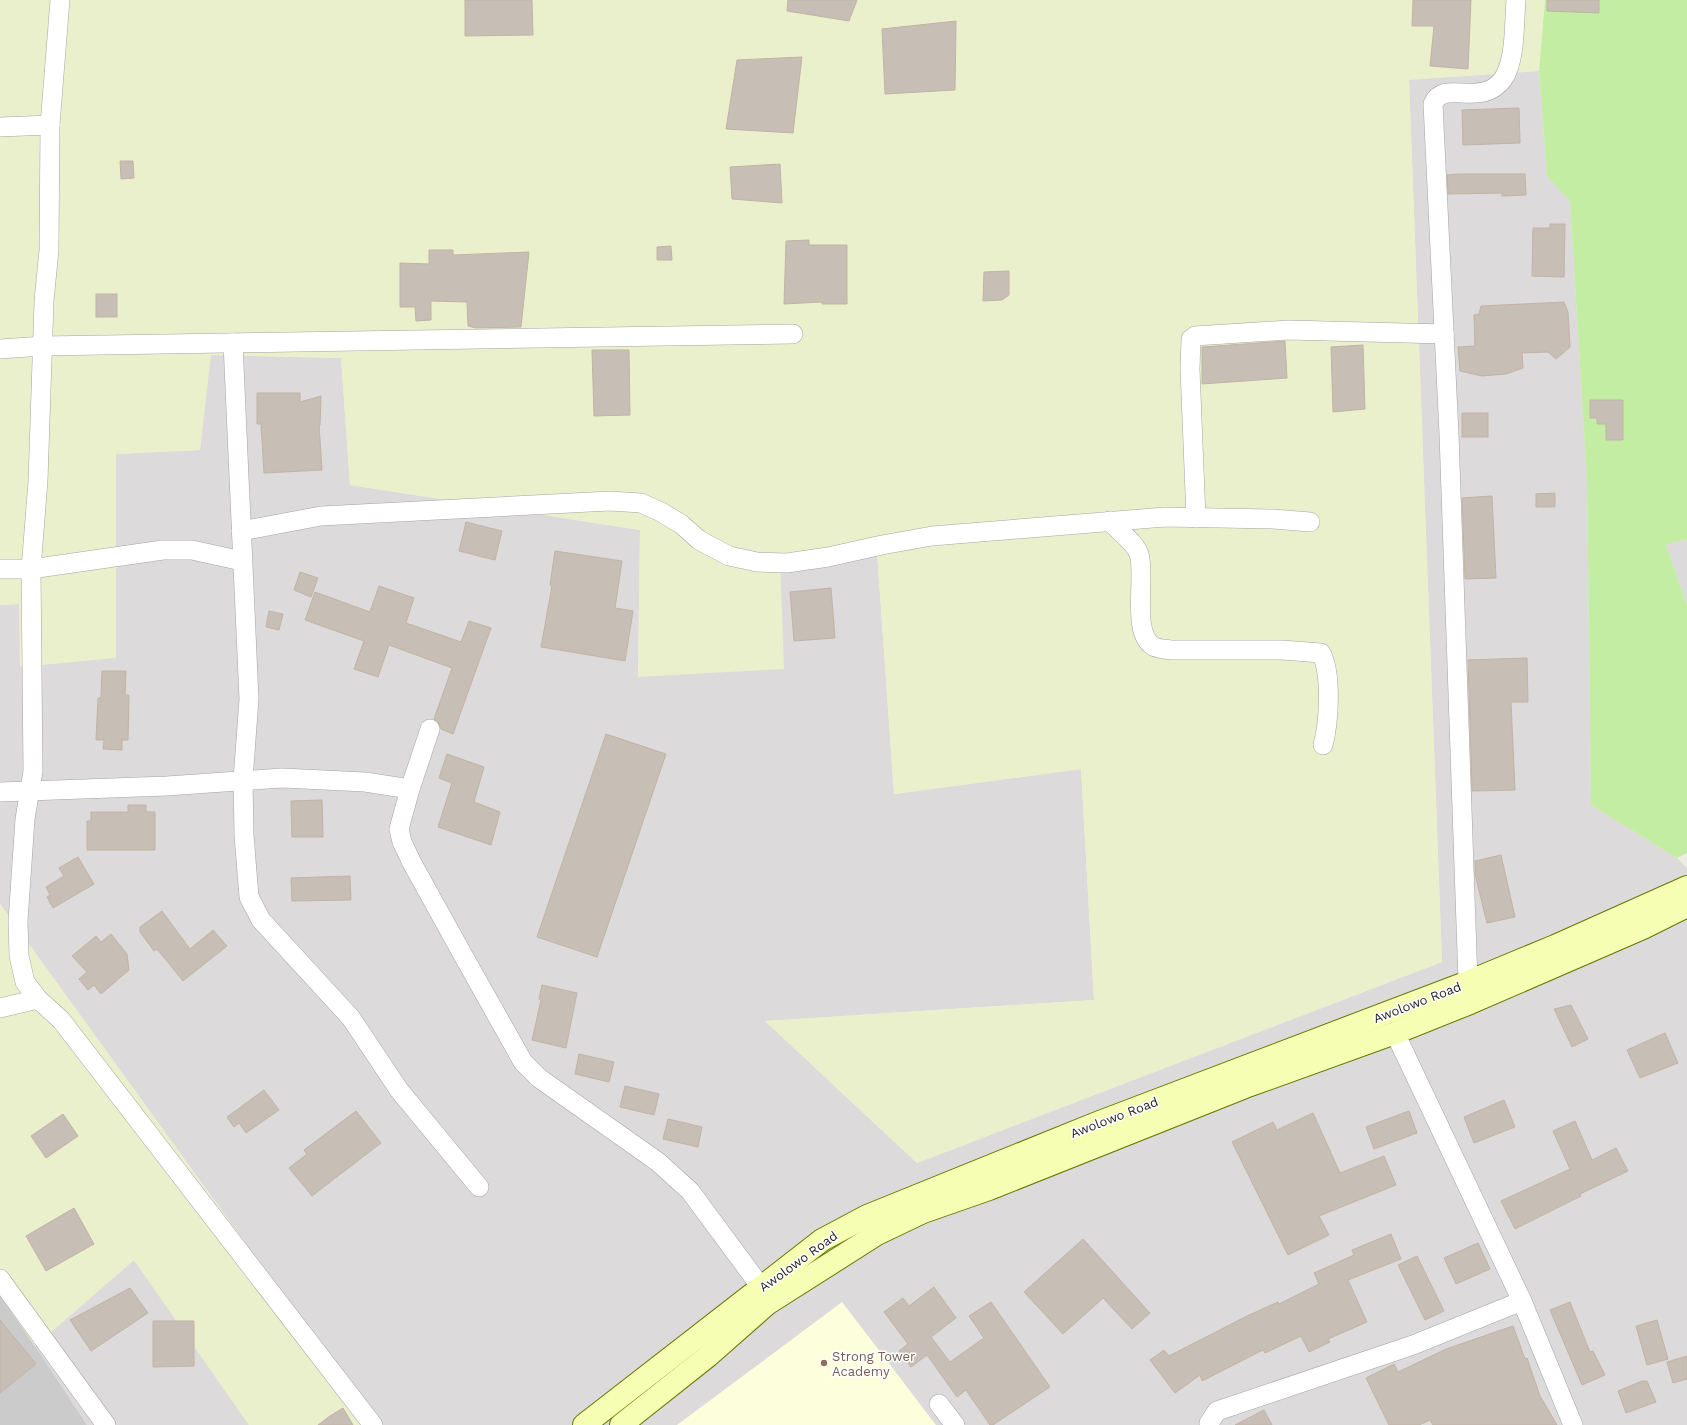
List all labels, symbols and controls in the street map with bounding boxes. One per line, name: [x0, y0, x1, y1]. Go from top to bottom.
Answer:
street label: Awolowo Road: [1371, 979, 1463, 1026]
street label: Awolowo Road: [1068, 1094, 1160, 1141]
street label: Awolowo Road: [756, 1228, 840, 1295]
place label: Strong Tower Academy: [832, 1349, 915, 1379]
marker: Strong Tower Academy: [819, 1358, 829, 1368]

